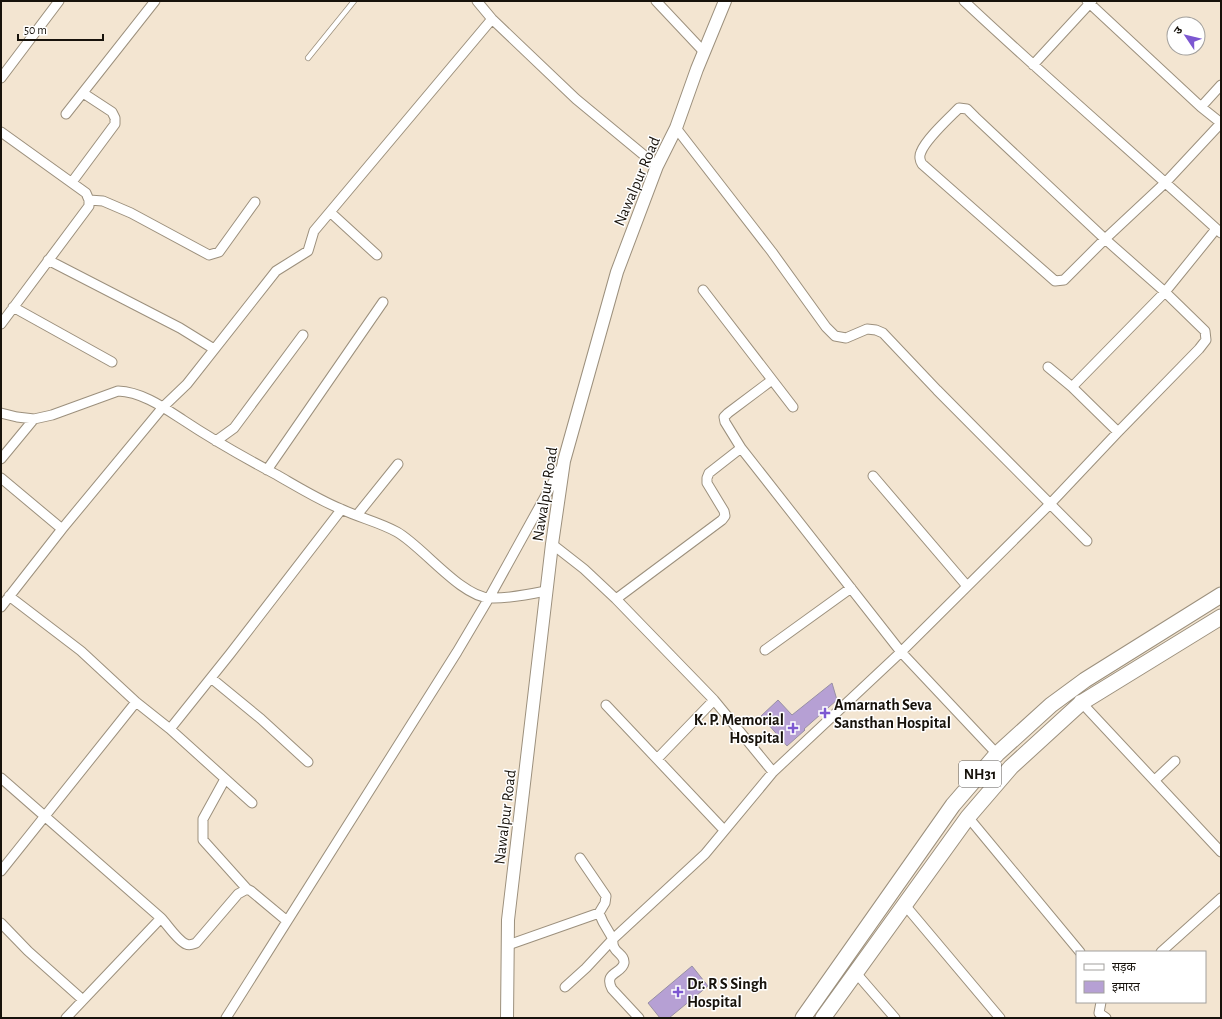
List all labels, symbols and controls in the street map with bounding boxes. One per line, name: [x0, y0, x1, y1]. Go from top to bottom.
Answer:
scale bar: [18, 16, 103, 42]
north arrow: [1166, 16, 1206, 56]
text: 50 m: [24, 24, 47, 36]
text: उ: [1172, 24, 1185, 36]
street label: Nawalpur Road: [611, 134, 663, 228]
street label: Nawalpur Road: [530, 446, 560, 543]
place label: Amarnath Seva Sansthan Hospital: [834, 697, 951, 731]
marker: Amarnath Seva Sansthan Hospital: [819, 707, 831, 719]
place label: K. P. Memorial Hospital: [694, 712, 784, 746]
marker: K. P. Memorial Hospital: [787, 722, 799, 734]
road number: NH31: [959, 761, 1001, 787]
street label: Nawalpur Road: [491, 769, 519, 865]
legend: [1076, 951, 1206, 1003]
text: सड़क: [1112, 961, 1137, 974]
place label: Dr. R S Singh Hospital: [687, 976, 767, 1010]
text: इमारत: [1112, 981, 1141, 994]
marker: Dr. R S Singh Hospital: [672, 986, 684, 998]

